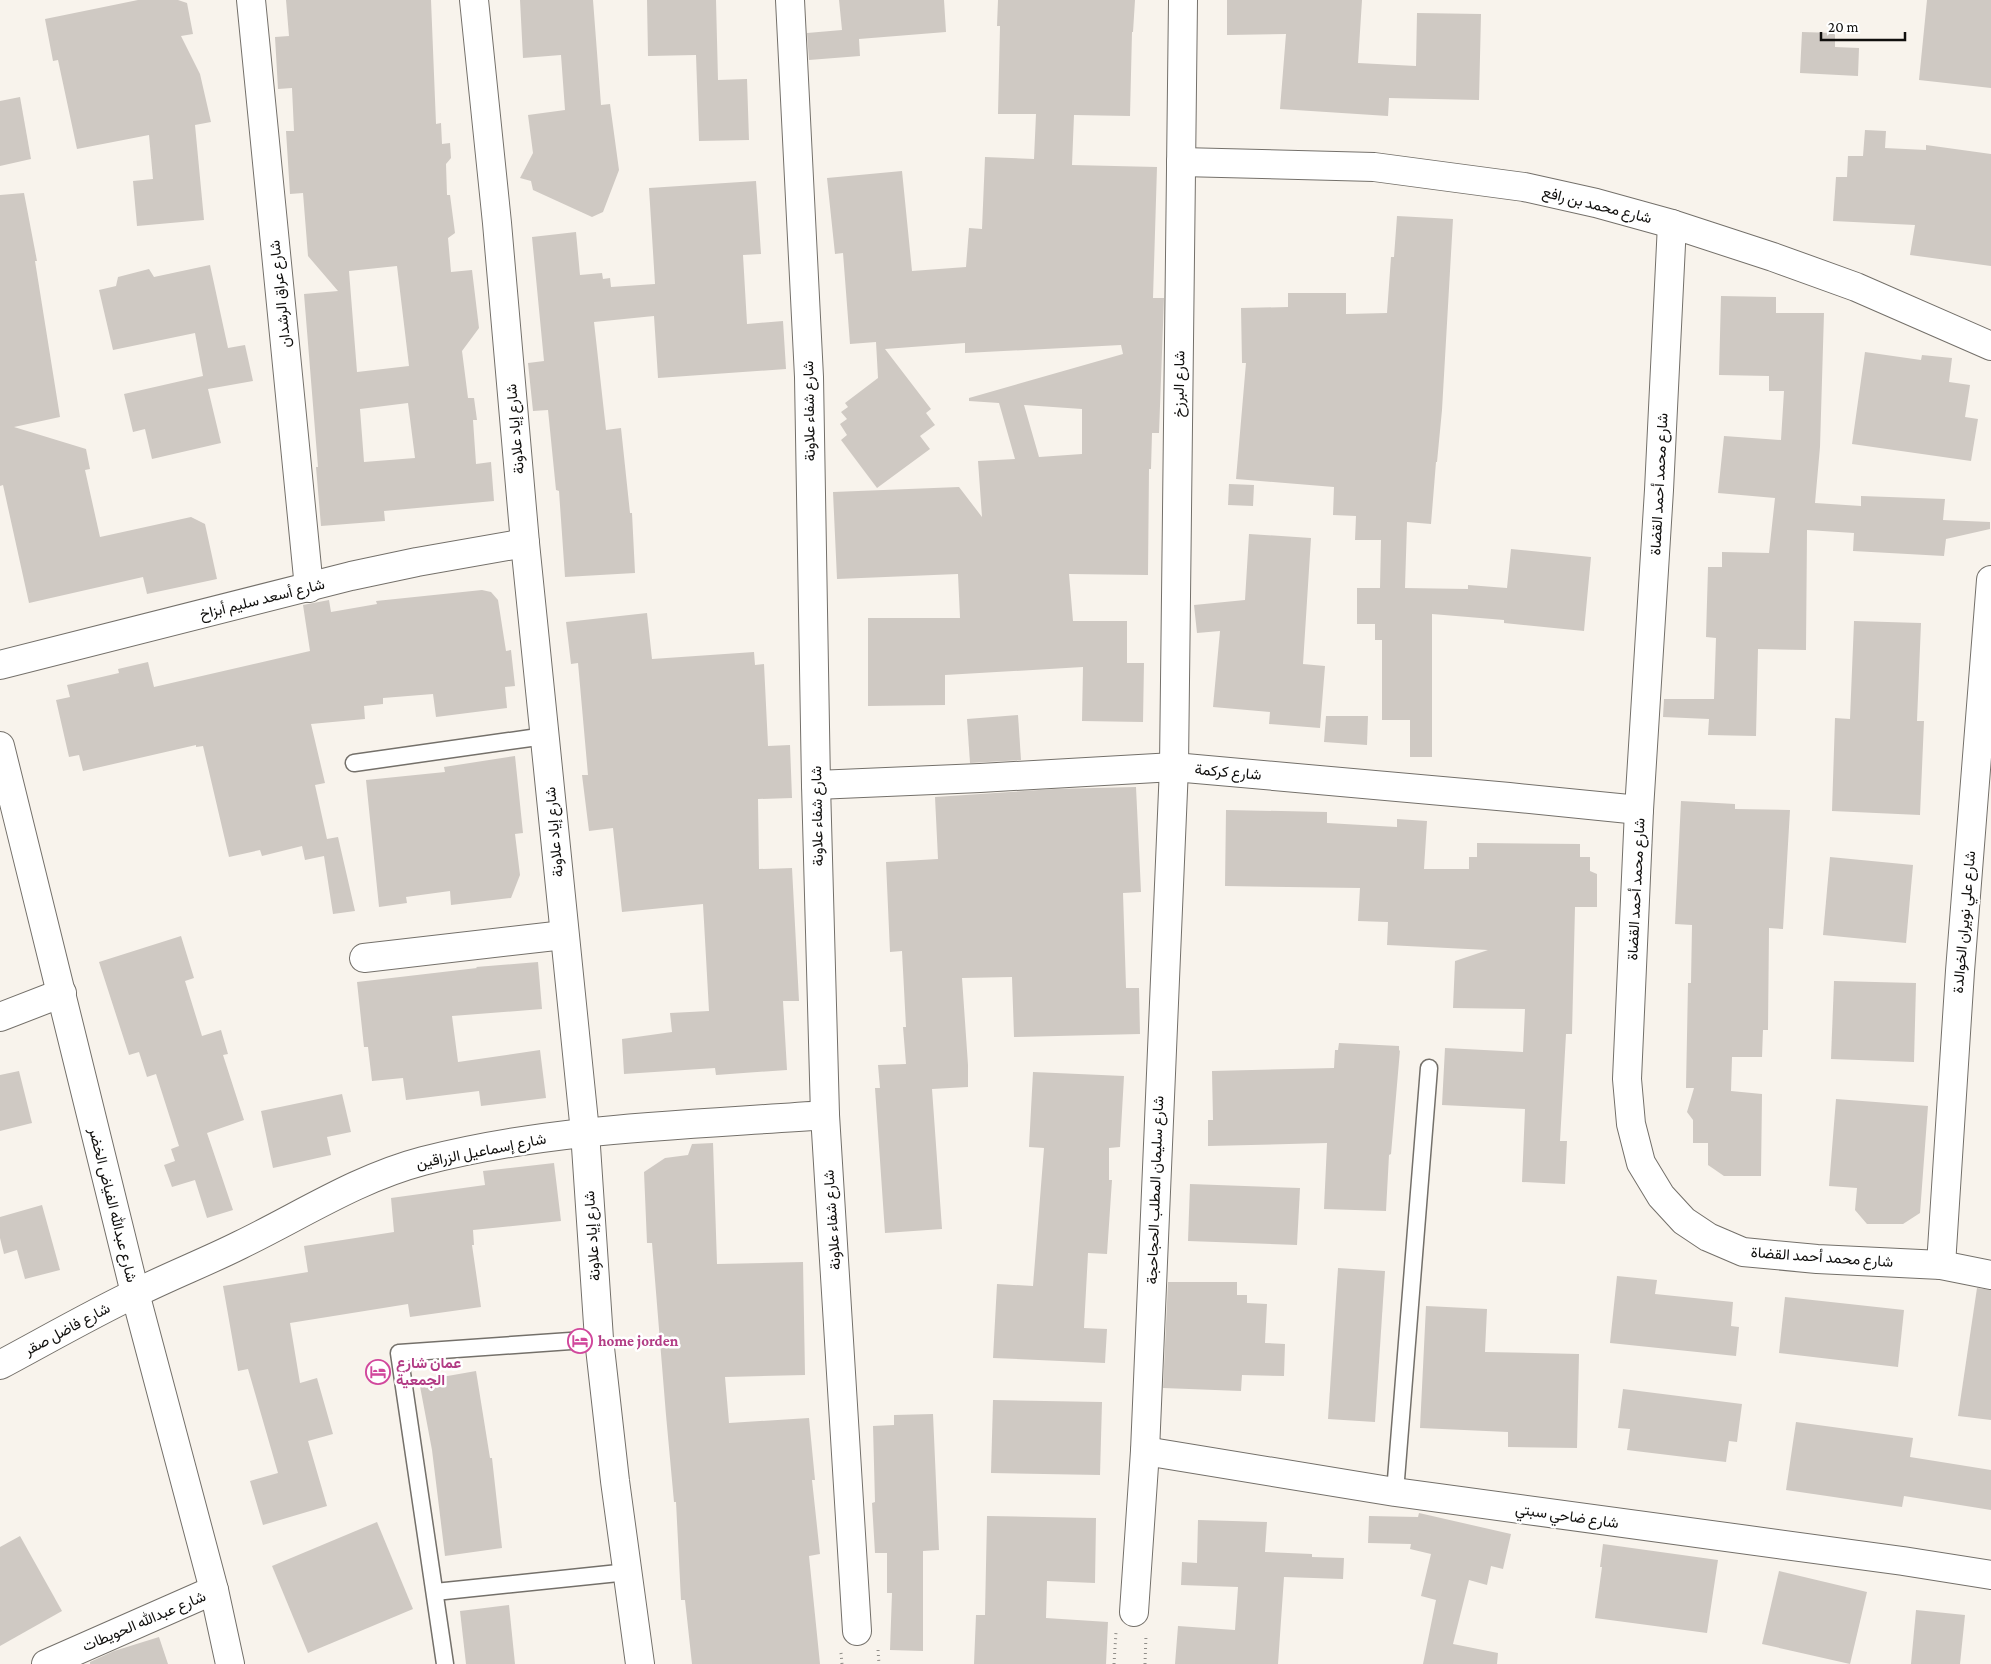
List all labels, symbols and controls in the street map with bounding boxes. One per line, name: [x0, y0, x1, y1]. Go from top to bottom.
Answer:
scale bar: [1821, 10, 1905, 42]
text: 20 m: [1828, 19, 1859, 35]
street label: شارع محمد بن رافع: [1540, 184, 1653, 229]
street label: شارع عراق الرشدان: [266, 239, 297, 349]
street label: شارع البرزخ: [1170, 350, 1191, 418]
street label: شارع شفاء علاونة: [800, 360, 821, 461]
street label: شارع إياد علاونة: [503, 383, 530, 475]
street label: شارع محمد أحمد القضاة: [1647, 412, 1674, 556]
street label: شارع أسعد سليم أبزاخ: [198, 576, 327, 625]
street label: شارع كركمة: [1194, 761, 1262, 786]
street label: شارع شفاء علاونة: [808, 765, 829, 866]
street label: شارع إياد علاونة: [542, 786, 569, 878]
street label: شارع محمد أحمد القضاة: [1624, 817, 1651, 961]
street label: شارع علي نويران الخوالدة: [1950, 850, 1983, 994]
street label: شارع سليمان المطلب الحجاحجة: [1144, 1095, 1169, 1285]
street label: شارع عبدالله الفياض الخضر: [83, 1125, 141, 1285]
street label: شارع إسماعيل الزراقين: [415, 1131, 548, 1174]
street label: شارع شفاء علاونة: [820, 1169, 846, 1271]
street label: شارع إياد علاونة: [581, 1190, 606, 1282]
street label: شارع محمد أحمد القضاة: [1750, 1244, 1894, 1273]
street label: شارع فاضل صقر: [20, 1300, 114, 1361]
hotel icon: home jorden: [567, 1328, 593, 1354]
place label: home jorden: [598, 1333, 679, 1350]
place label: عمان شارع الجمعية: [396, 1355, 461, 1389]
hotel icon: عمان شارع الجمعية: [365, 1359, 391, 1385]
street label: شارع ضاحي سبتي: [1514, 1501, 1620, 1536]
street label: شارع عبدالله الحويطات: [80, 1587, 209, 1657]

